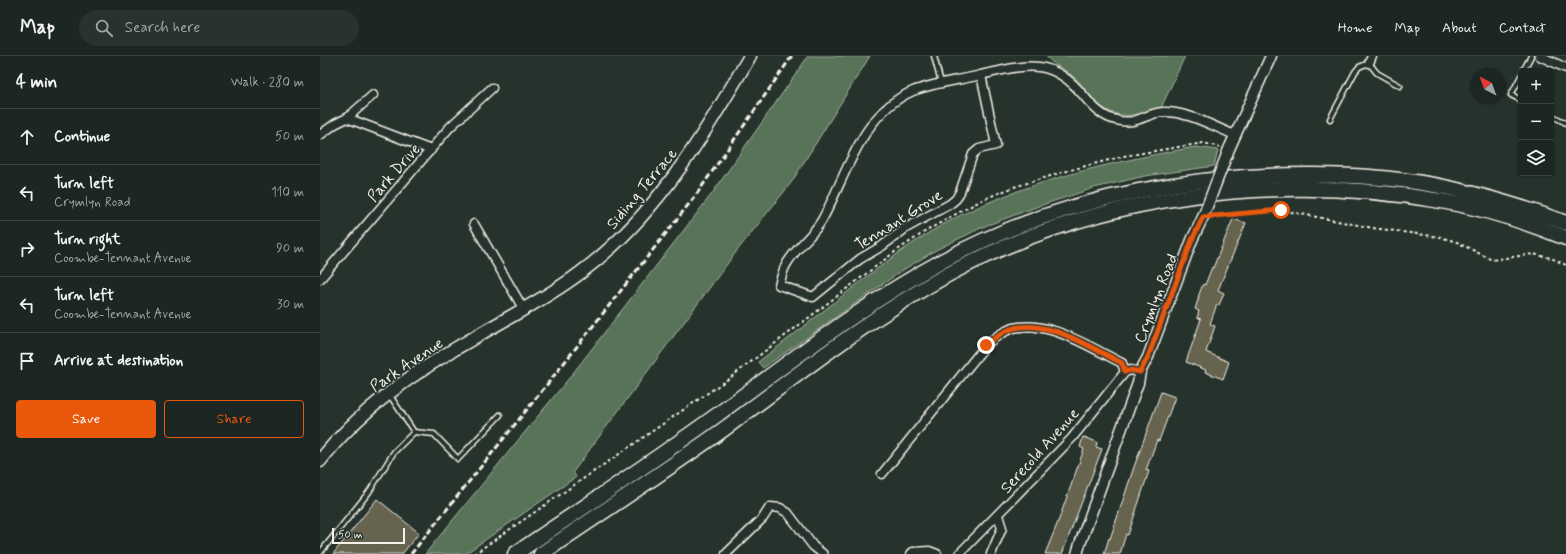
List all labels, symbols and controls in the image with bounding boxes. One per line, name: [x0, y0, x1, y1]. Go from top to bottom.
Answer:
search box: [79, 10, 359, 46]
text: Map: [20, 15, 55, 40]
icon: search: [93, 17, 115, 39]
text: Search here: [125, 18, 200, 38]
text: Home: [1338, 19, 1372, 37]
text: Map: [1394, 19, 1420, 37]
text: About: [1442, 19, 1477, 37]
text: Contact: [1499, 19, 1546, 37]
north arrow: [1470, 68, 1506, 104]
map controls: [1518, 68, 1554, 176]
button: +: [1518, 68, 1554, 104]
text: 4 min: [16, 71, 57, 93]
text: Walk · 280 m: [231, 74, 304, 91]
button: −: [1518, 104, 1554, 140]
icon: ahead: [16, 126, 38, 148]
text: Continue: [54, 127, 110, 147]
text: 50 m: [275, 128, 304, 145]
street label: Park Drive: [363, 139, 425, 207]
button: layers: [1518, 140, 1554, 176]
street label: Siding Terrace: [602, 143, 683, 234]
text: Turn left: [54, 174, 114, 194]
icon: left: [16, 182, 38, 204]
text: 110 m: [271, 184, 304, 201]
street label: Tennant Grove: [851, 185, 947, 256]
text: Crymlyn Road: [54, 194, 130, 211]
route start: [1272, 201, 1290, 219]
text: Turn right: [54, 230, 121, 250]
icon: right: [16, 238, 38, 260]
text: 90 m: [276, 240, 304, 257]
text: Coombe-Tennant Avenue: [54, 250, 192, 267]
street label: Crymlyn Road: [1130, 251, 1183, 346]
text: Turn left: [54, 286, 114, 306]
icon: left: [16, 294, 38, 316]
text: 30 m: [277, 296, 304, 313]
text: Coombe-Tennant Avenue: [54, 306, 192, 323]
street label: Park Avenue: [366, 333, 448, 398]
route end: [977, 336, 995, 354]
icon: arrive: [16, 350, 38, 372]
text: Arrive at destination: [54, 351, 183, 371]
button: Save: [16, 400, 156, 438]
button: Share: [164, 400, 304, 438]
street label: Serecold Avenue: [996, 404, 1084, 498]
scale bar: [332, 526, 405, 545]
text: 50 m: [338, 528, 363, 542]

